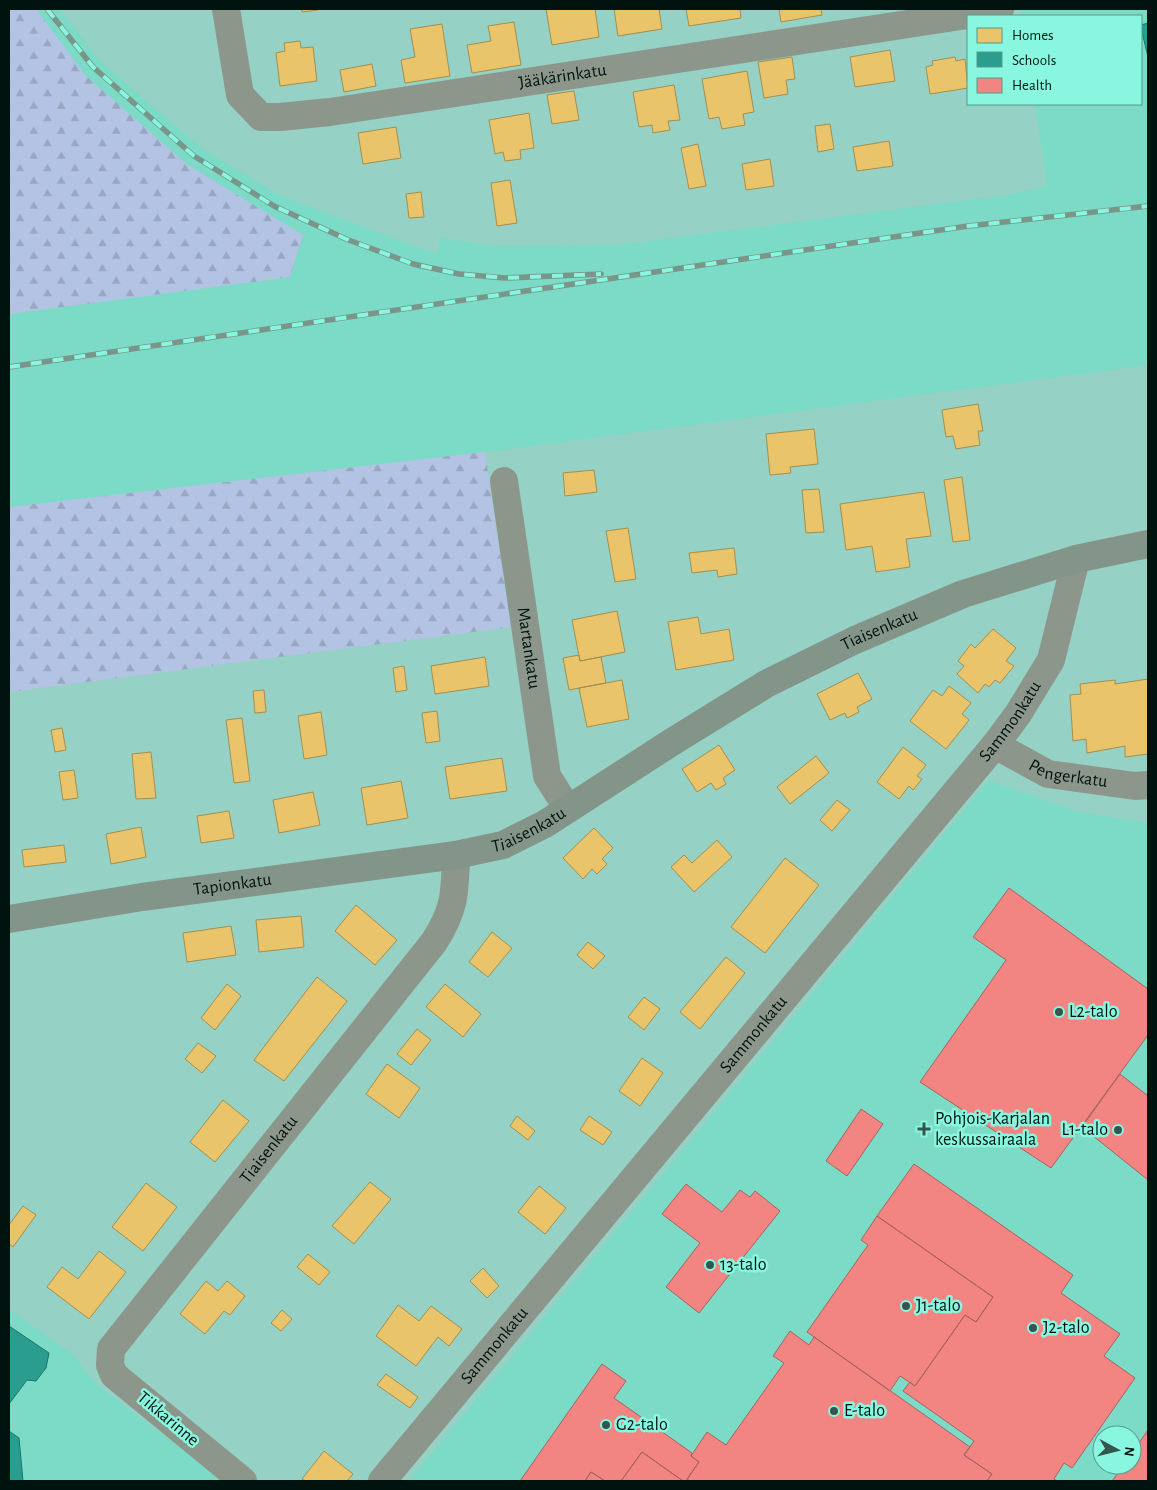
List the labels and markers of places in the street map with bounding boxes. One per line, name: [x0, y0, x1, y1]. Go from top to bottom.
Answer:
place label: L2-talo: [1069, 1003, 1118, 1021]
marker: L2-talo: [1053, 1006, 1065, 1018]
place label: Pohjois-Karjalan keskussairaala: [935, 1110, 1050, 1149]
place label: L1-talo: [1061, 1121, 1108, 1139]
marker: Pohjois-Karjalan keskussairaala: [917, 1122, 931, 1136]
marker: L1-talo: [1112, 1124, 1124, 1136]
place label: 13-talo: [720, 1256, 767, 1274]
marker: 13-talo: [704, 1259, 716, 1271]
place label: J1-talo: [916, 1297, 961, 1315]
marker: J1-talo: [900, 1300, 912, 1312]
place label: J2-talo: [1043, 1319, 1090, 1337]
marker: J2-talo: [1027, 1322, 1039, 1334]
place label: E-talo: [844, 1402, 885, 1420]
marker: E-talo: [828, 1405, 840, 1417]
place label: G2-talo: [616, 1416, 668, 1434]
marker: G2-talo: [600, 1419, 612, 1431]

